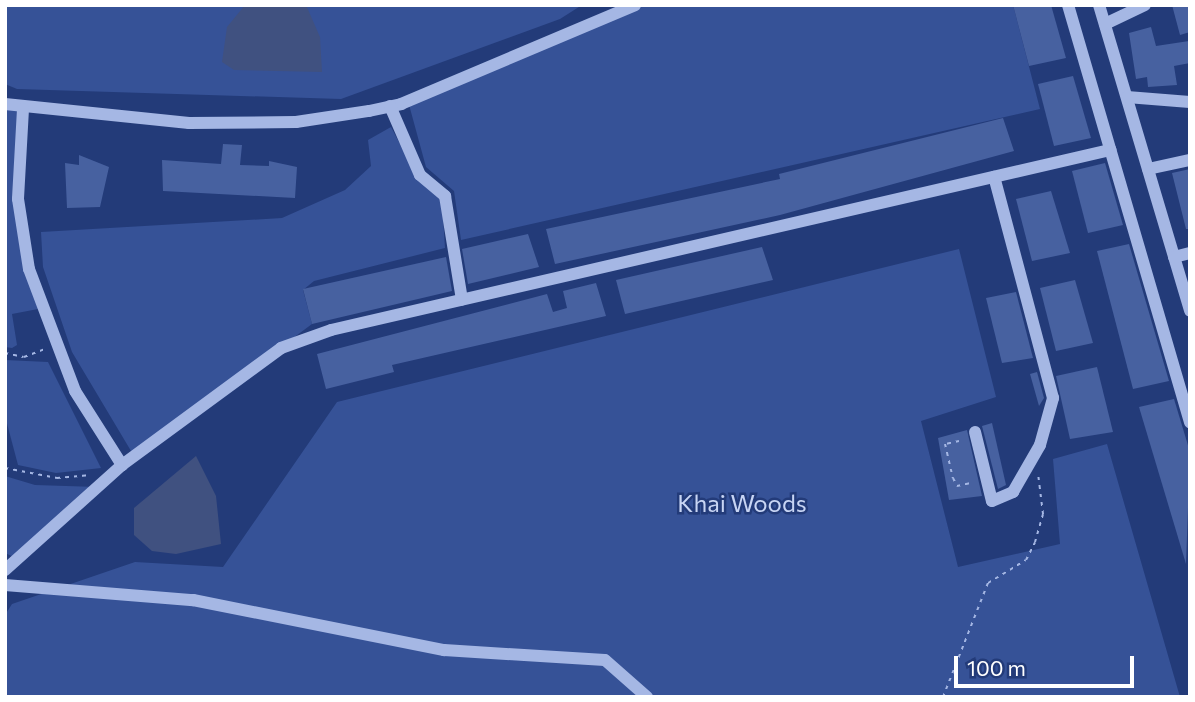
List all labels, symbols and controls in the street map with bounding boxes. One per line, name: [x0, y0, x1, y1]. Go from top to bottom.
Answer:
park label: Khai Woods: [677, 489, 807, 517]
scale bar: [957, 642, 1137, 686]
text: 100 m: [967, 655, 1026, 680]

